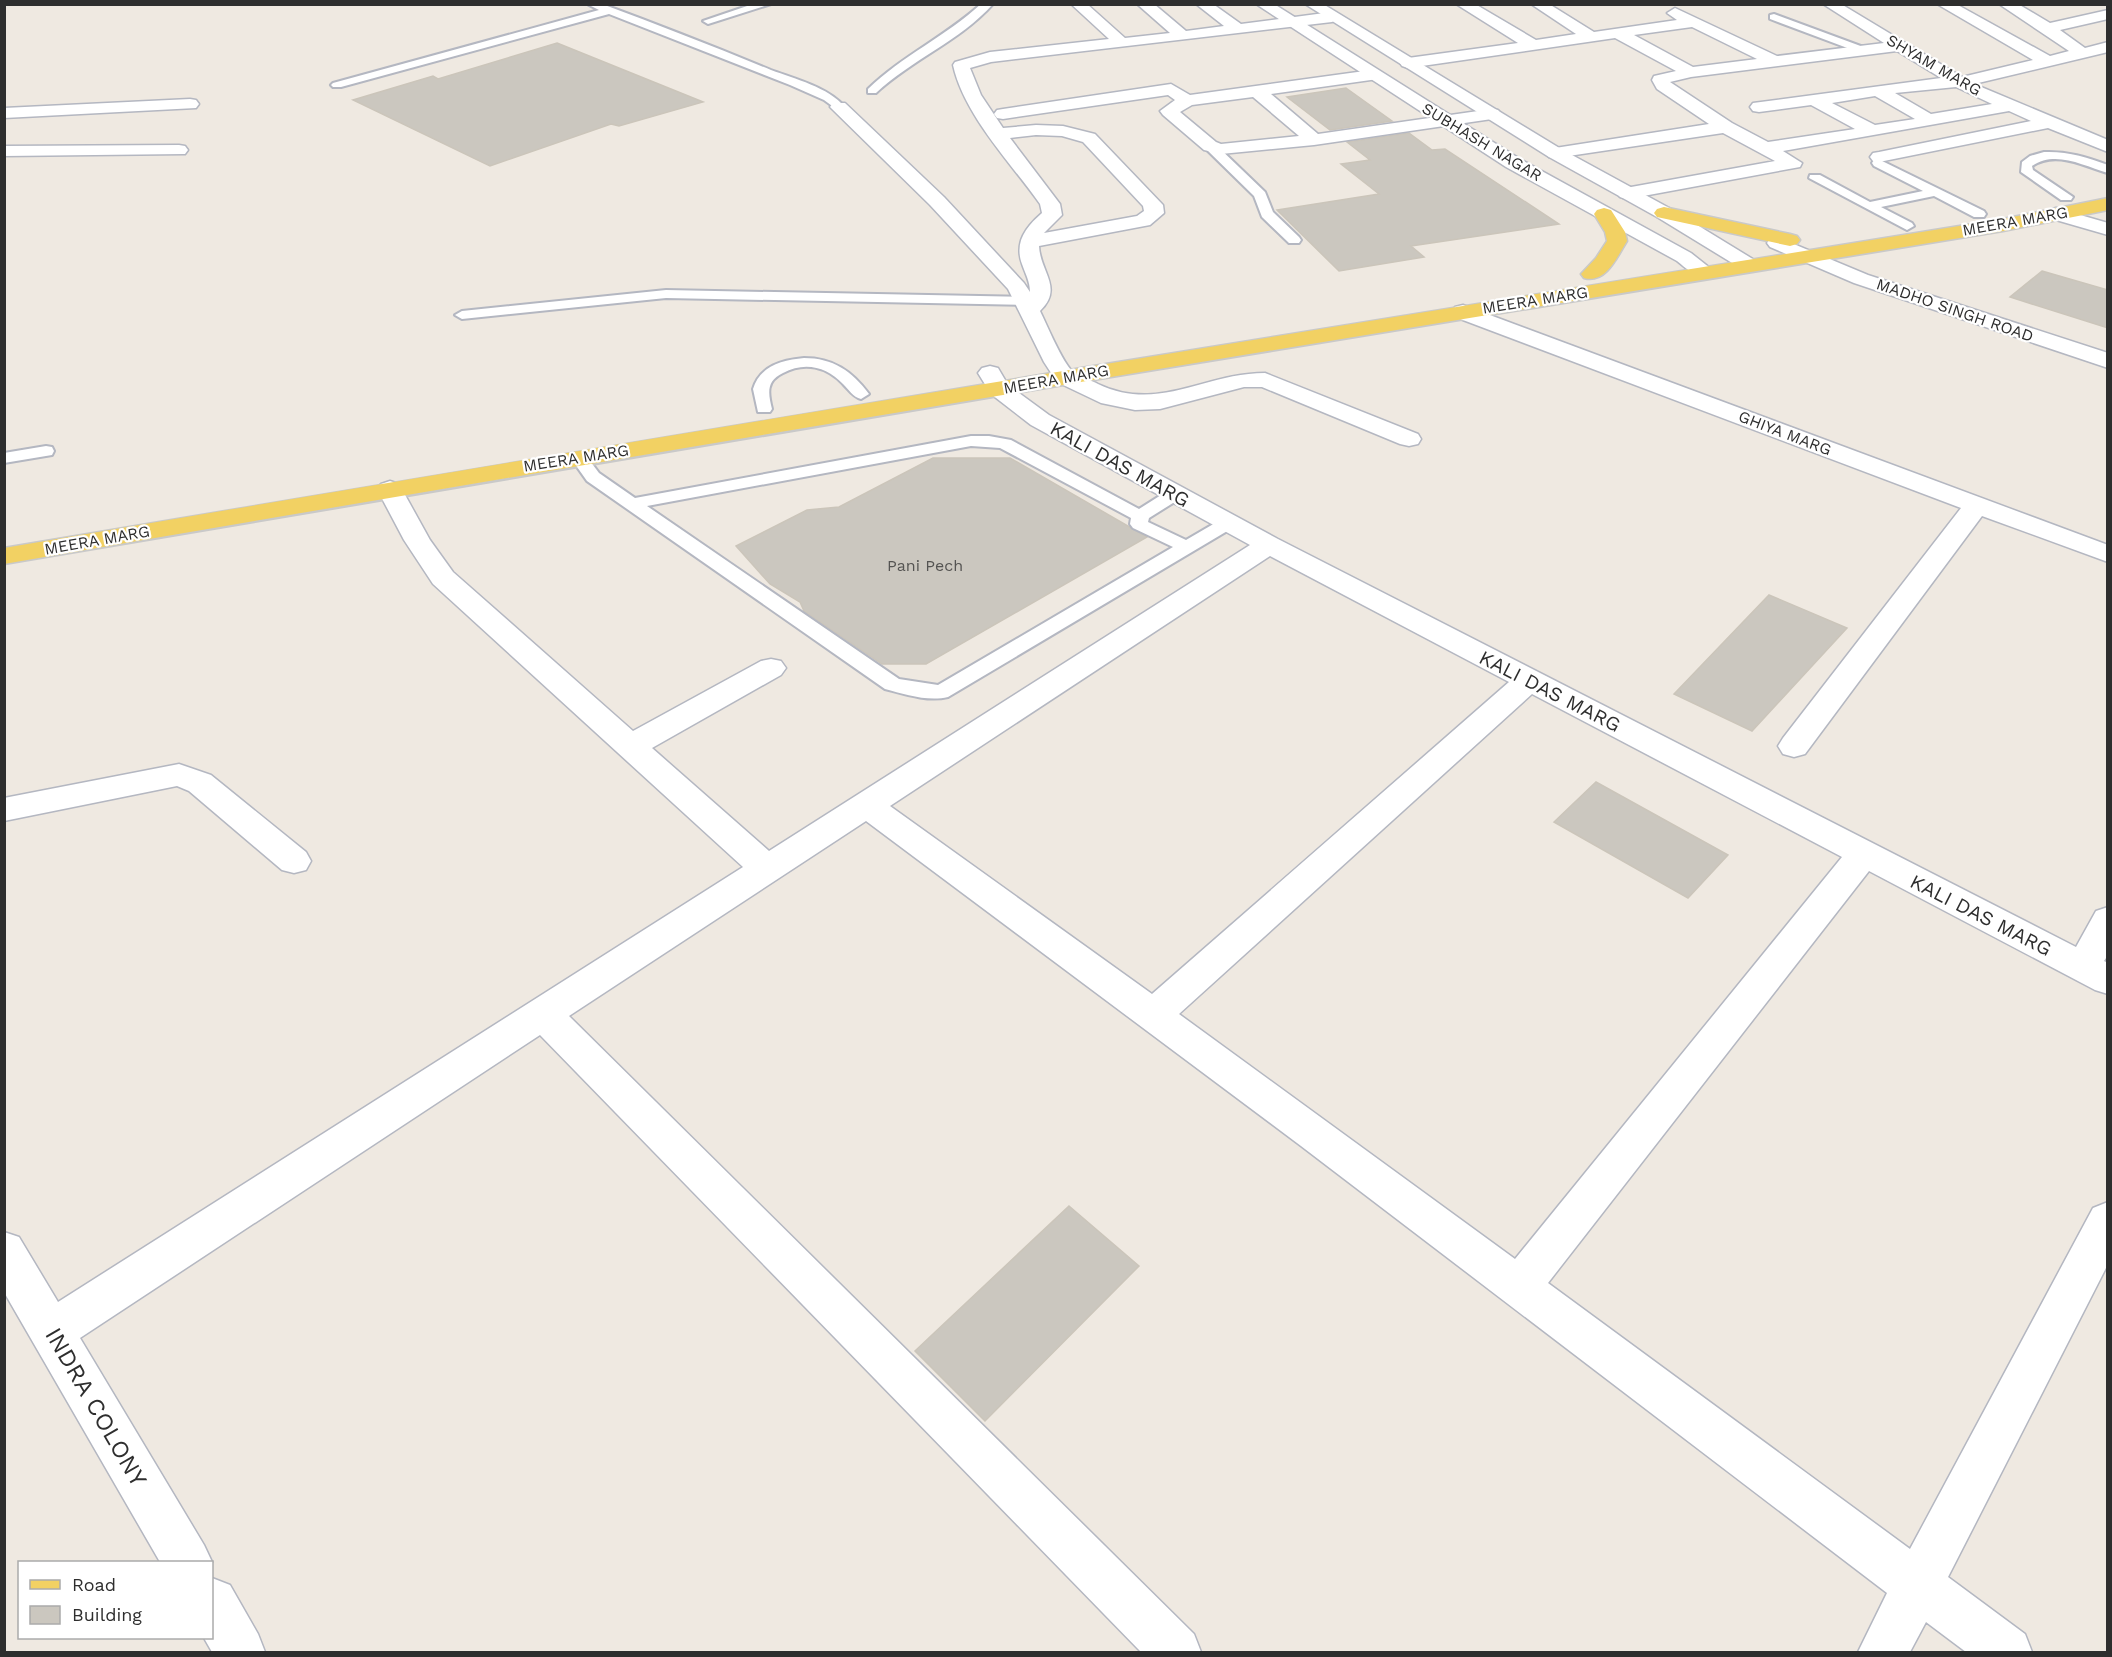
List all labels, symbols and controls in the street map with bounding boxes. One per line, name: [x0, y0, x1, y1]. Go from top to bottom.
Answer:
street label: SHYAM MARG: [1883, 30, 1985, 100]
street label: SUBHASH NAGAR: [1419, 99, 1545, 185]
street label: MEERA MARG: [1961, 202, 2069, 240]
street label: MADHO SINGH ROAD: [1874, 274, 2036, 346]
street label: MEERA MARG: [1481, 282, 1589, 318]
street label: MEERA MARG: [1002, 360, 1110, 398]
street label: GHIYA MARG: [1736, 407, 1834, 459]
street label: KALI DAS MARG: [1046, 416, 1194, 512]
street label: MEERA MARG: [522, 440, 630, 476]
street label: MEERA MARG: [43, 521, 151, 559]
house number: Pani Pech: [887, 556, 963, 575]
street label: KALI DAS MARG: [1475, 645, 1625, 737]
street label: KALI DAS MARG: [1906, 869, 2056, 961]
street label: INDRA COLONY: [39, 1323, 153, 1492]
legend: [18, 1561, 213, 1639]
text: Road: [72, 1574, 116, 1595]
text: Building: [72, 1604, 142, 1625]

